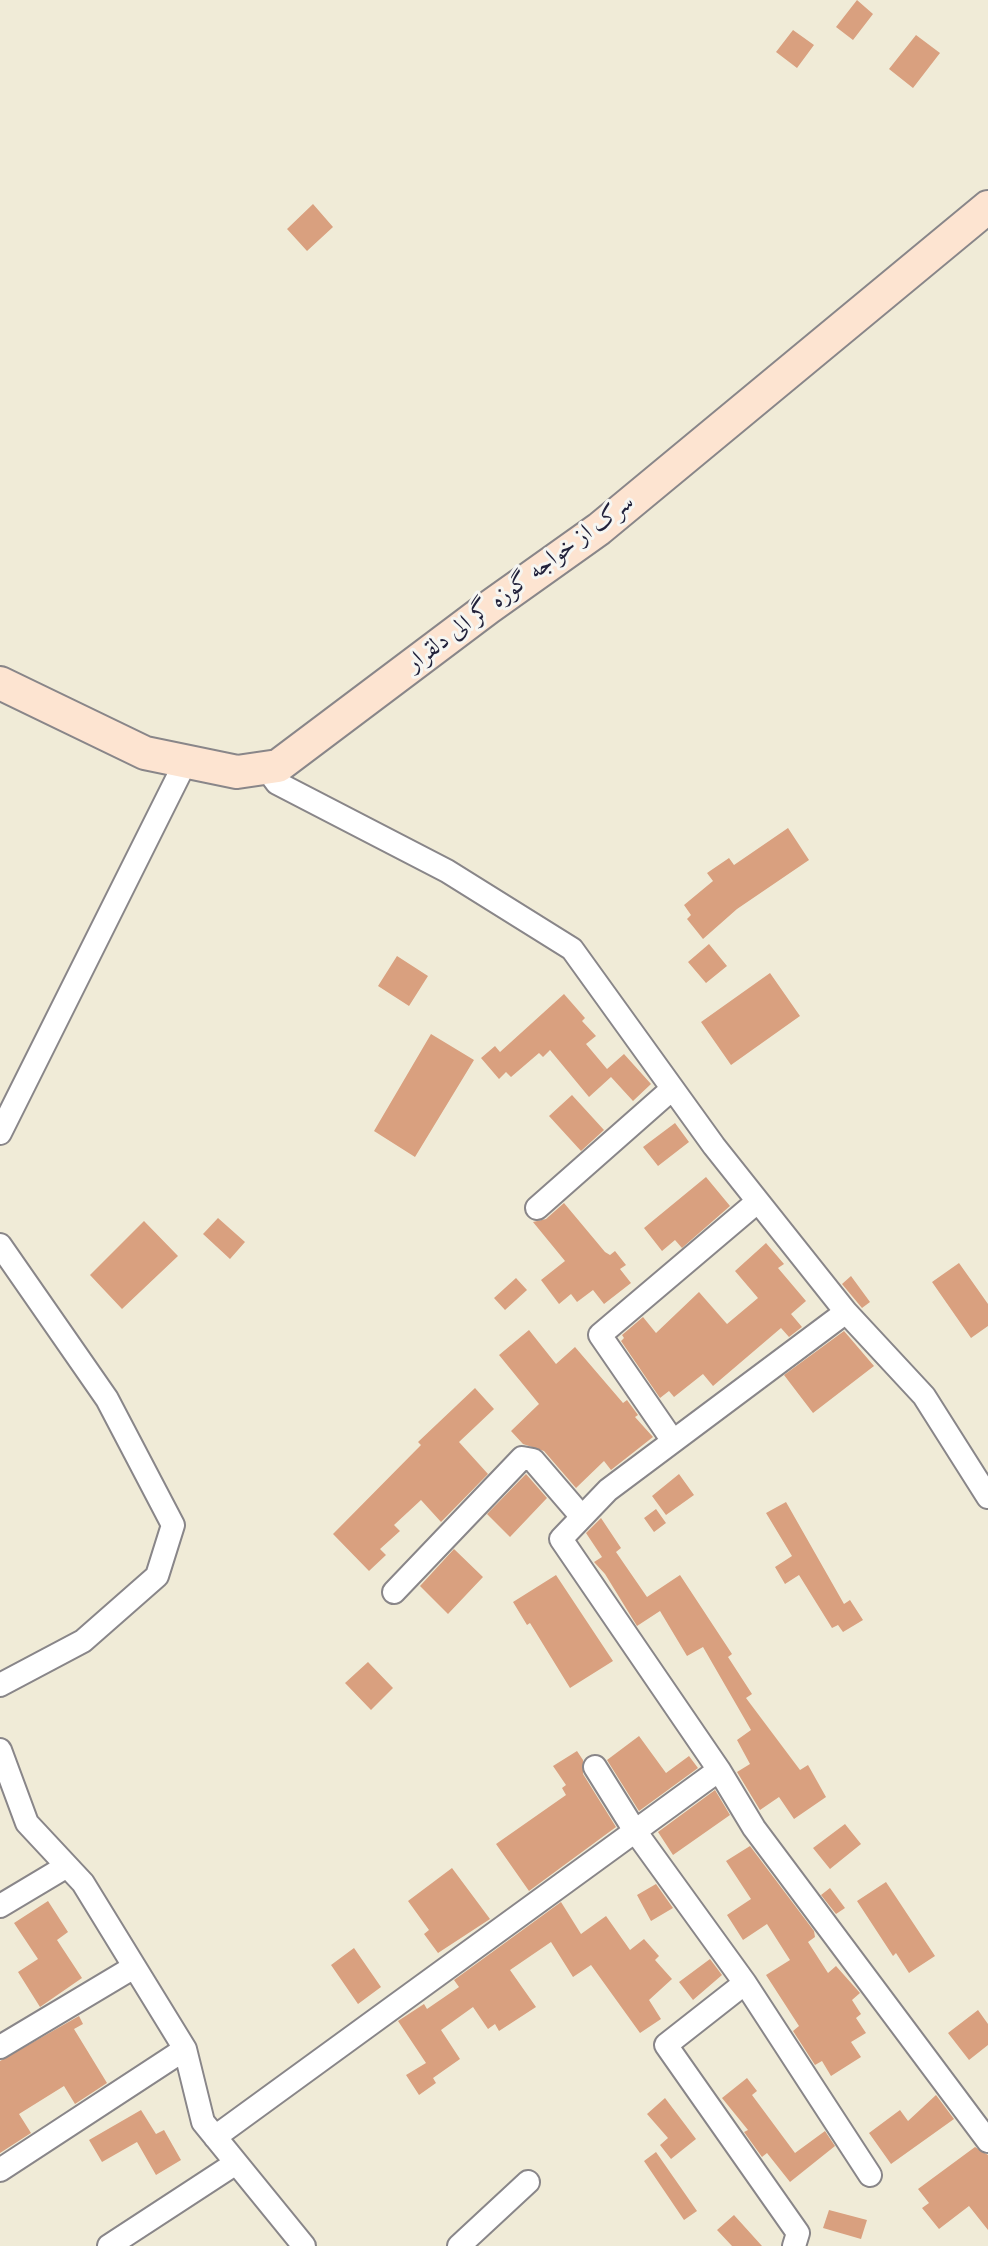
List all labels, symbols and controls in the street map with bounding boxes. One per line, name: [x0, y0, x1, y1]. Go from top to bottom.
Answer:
street label: سرک از خواجه گوزه گر الی دلقرار: [401, 489, 641, 679]

